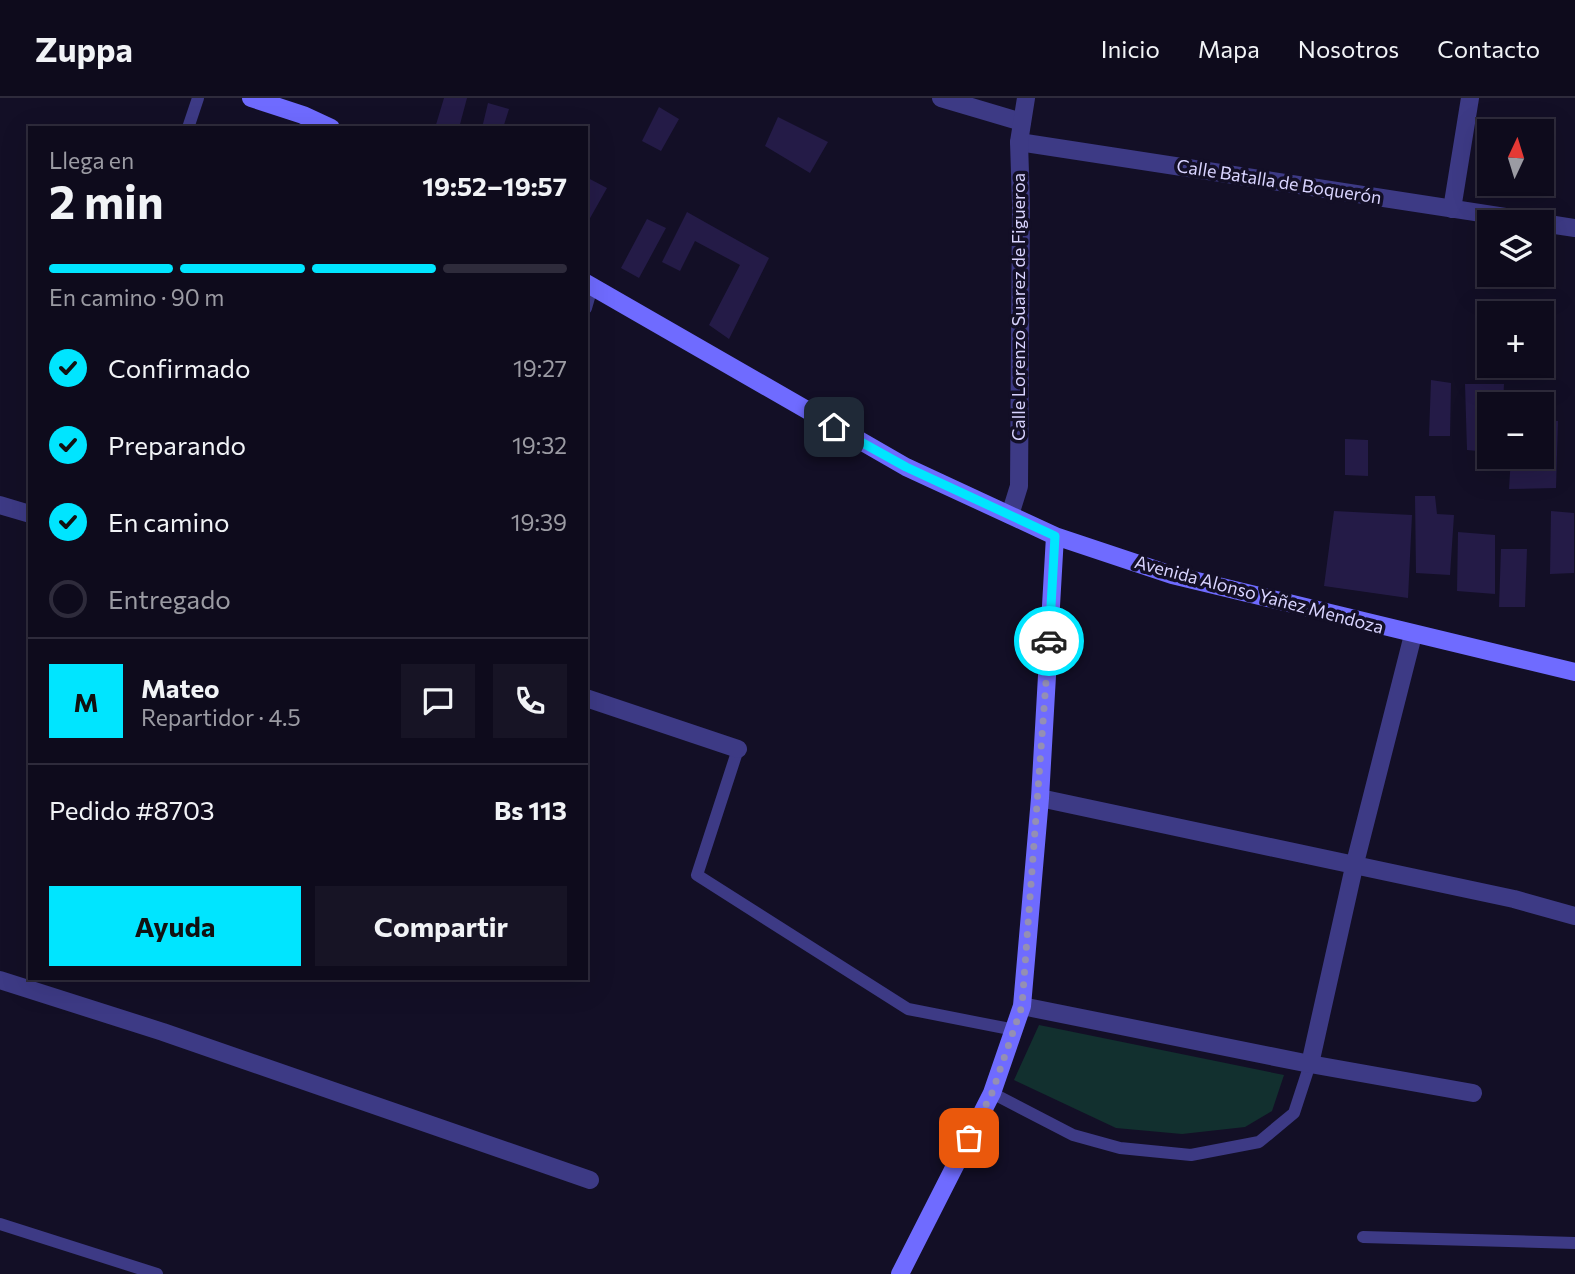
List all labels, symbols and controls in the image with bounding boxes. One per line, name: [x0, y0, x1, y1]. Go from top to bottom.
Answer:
text: Zuppa: [35, 28, 133, 69]
text: Inicio: [1101, 34, 1160, 63]
text: Mapa: [1198, 34, 1260, 63]
text: Nosotros: [1298, 34, 1399, 63]
text: Contacto: [1437, 34, 1540, 63]
north arrow: [1477, 119, 1554, 196]
map controls: [1477, 119, 1554, 469]
text: Llega en: [49, 146, 134, 174]
street label: Calle Batalla de Boquerón: [1175, 154, 1383, 208]
text: 19:52–19:57: [422, 170, 567, 201]
text: 2 min: [49, 172, 164, 228]
street label: Calle Lorenzo Suarez de Figueroa: [1007, 173, 1029, 441]
button: layers: [1477, 210, 1554, 287]
text: En camino · 90 m: [49, 283, 224, 311]
button: +: [1477, 301, 1554, 378]
icon: check: [49, 349, 87, 387]
text: Confirmado: [108, 352, 250, 383]
text: 19:27: [513, 354, 567, 382]
button: −: [1477, 392, 1554, 469]
pin: [804, 397, 864, 457]
icon: home: [815, 408, 853, 446]
icon: check: [49, 426, 87, 464]
text: Preparando: [108, 429, 246, 460]
text: 19:32: [512, 431, 567, 459]
icon: check: [49, 503, 87, 541]
text: En camino: [108, 506, 230, 537]
text: 19:39: [511, 508, 567, 536]
street label: Avenida Alonso Yañez Mendoza: [1132, 550, 1386, 638]
text: Entregado: [108, 583, 231, 614]
courier: [1014, 606, 1084, 676]
icon: car: [1030, 622, 1068, 660]
button: chat: [401, 664, 475, 738]
button: phone: [493, 664, 567, 738]
text: Mateo: [141, 672, 220, 703]
text: M: [73, 686, 99, 717]
text: Repartidor · 4.5: [141, 703, 301, 731]
text: Pedido #8703: [49, 794, 215, 825]
text: Bs 113: [494, 794, 567, 825]
button: Ayuda: [49, 886, 301, 966]
button: Compartir: [315, 886, 567, 966]
pin: [939, 1108, 999, 1168]
icon: bag: [950, 1119, 988, 1157]

